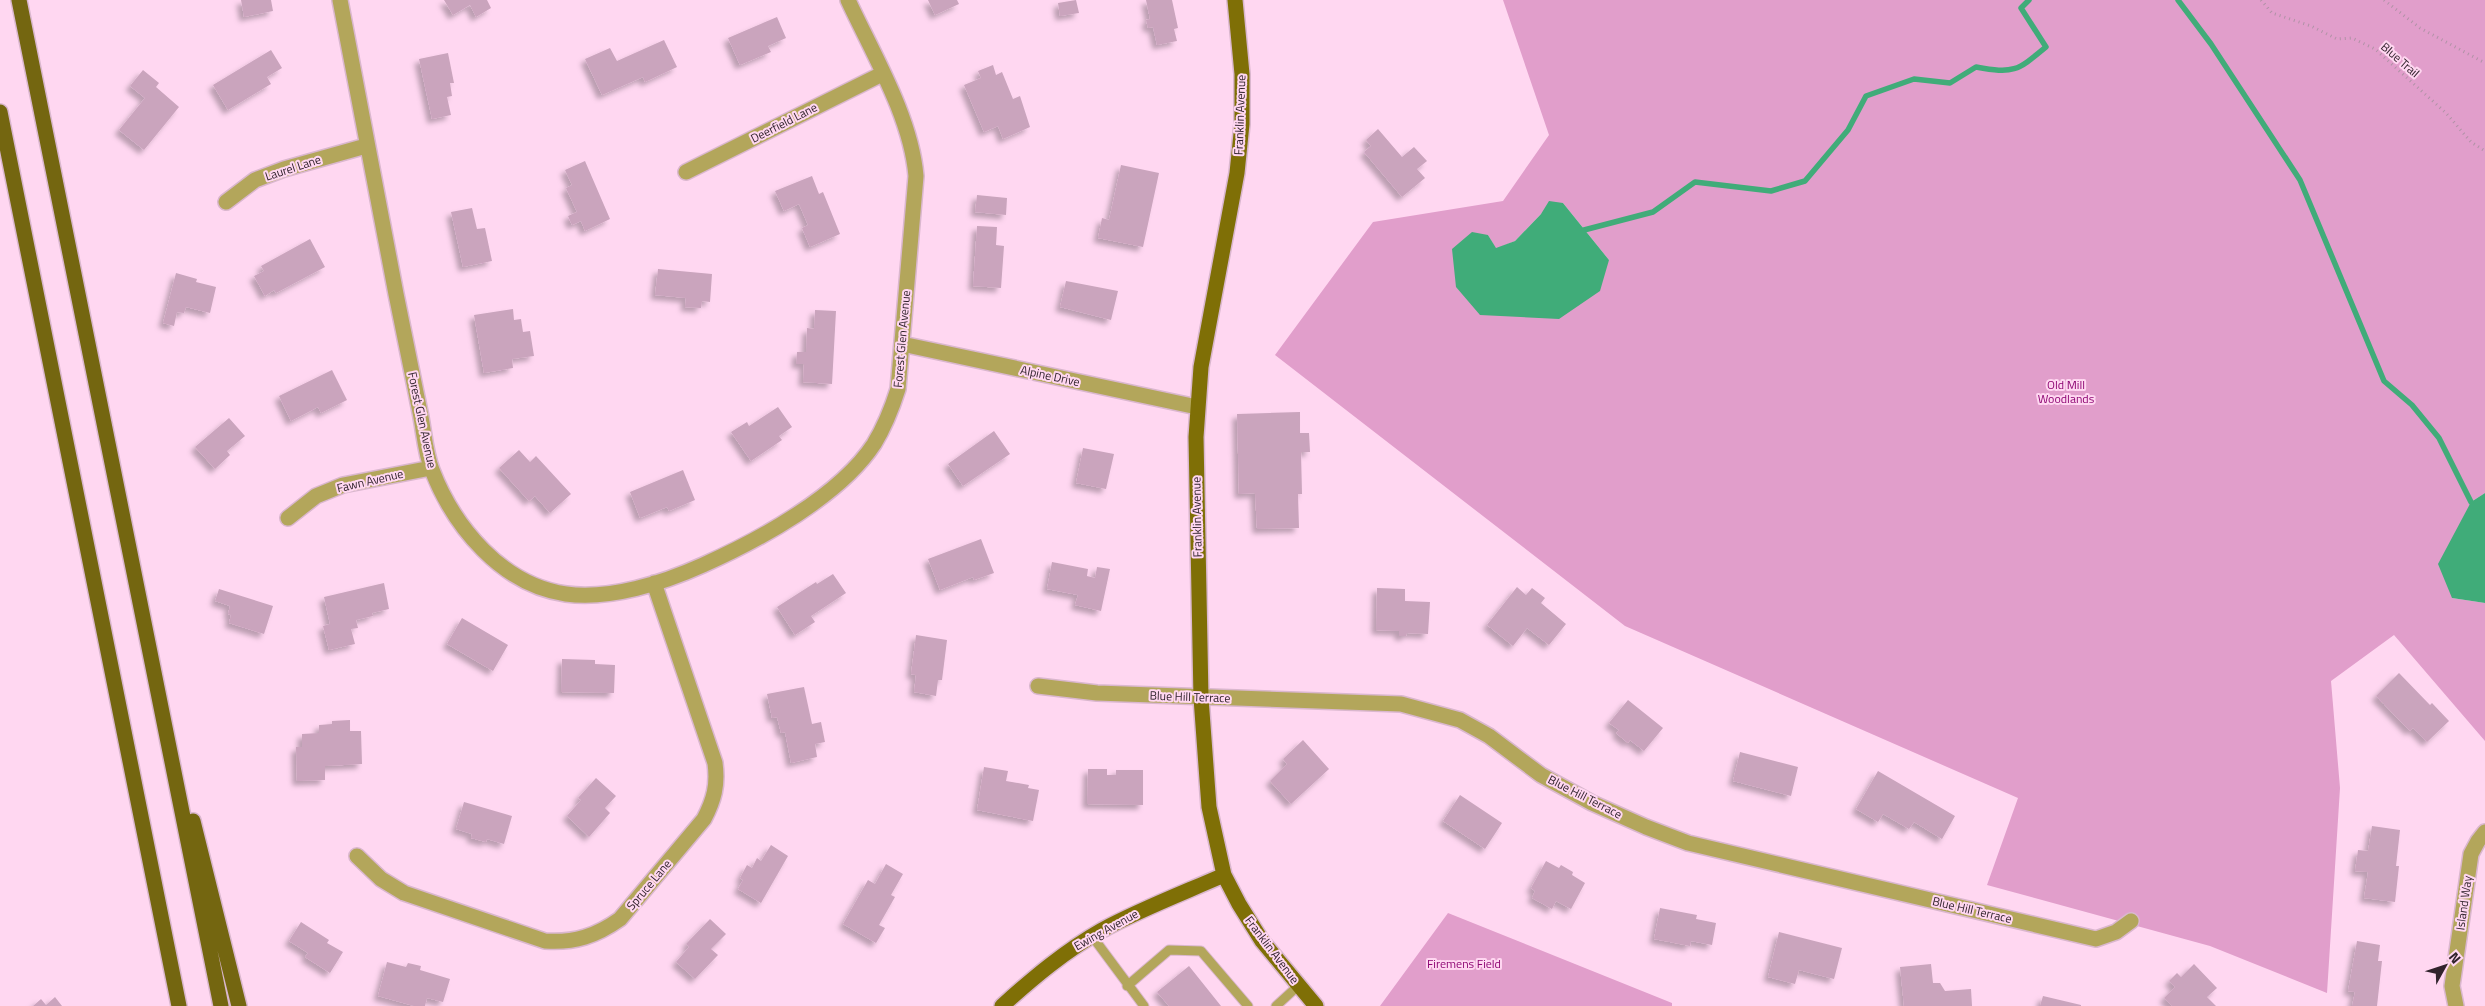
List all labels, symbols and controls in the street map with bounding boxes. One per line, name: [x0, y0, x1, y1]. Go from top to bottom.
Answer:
street label: Blue Trail: [2377, 37, 2424, 82]
street label: Franklin Avenue: [1229, 74, 1250, 156]
street label: Deerfield Lane: [747, 98, 820, 148]
street label: Laurel Lane: [262, 150, 323, 186]
street label: Forest Glen Avenue: [888, 289, 915, 389]
street label: Alpine Drive: [1019, 360, 1082, 391]
street label: Forest Glen Avenue: [403, 370, 442, 470]
park label: Old Mill Woodlands: [2038, 375, 2095, 408]
street label: Fawn Avenue: [335, 464, 405, 497]
street label: Franklin Avenue: [1186, 477, 1207, 557]
street label: Blue Hill Terrace: [1149, 686, 1231, 707]
street label: Blue Hill Terrace: [1545, 770, 1626, 823]
street label: Spruce Lane: [622, 855, 676, 914]
street label: Island Way: [2450, 874, 2477, 931]
street label: Blue Hill Terrace: [1931, 891, 2014, 928]
street label: Ewing Avenue: [1070, 904, 1141, 955]
street label: Franklin Avenue: [1241, 912, 1304, 988]
north arrow: [2420, 941, 2470, 991]
text: N: [2444, 947, 2467, 968]
park label: Firemens Field: [1427, 954, 1501, 973]

